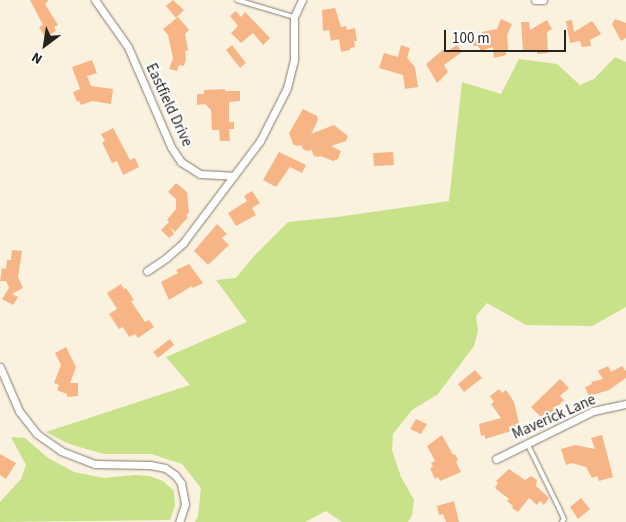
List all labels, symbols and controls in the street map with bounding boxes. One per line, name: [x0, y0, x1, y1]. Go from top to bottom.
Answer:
north arrow: [20, 20, 70, 70]
scale bar: [446, 20, 568, 52]
text: 100 m: [452, 28, 490, 49]
text: N: [28, 47, 46, 69]
street label: Eastfield Drive: [142, 61, 196, 149]
street label: Maverick Lane: [509, 391, 599, 443]

